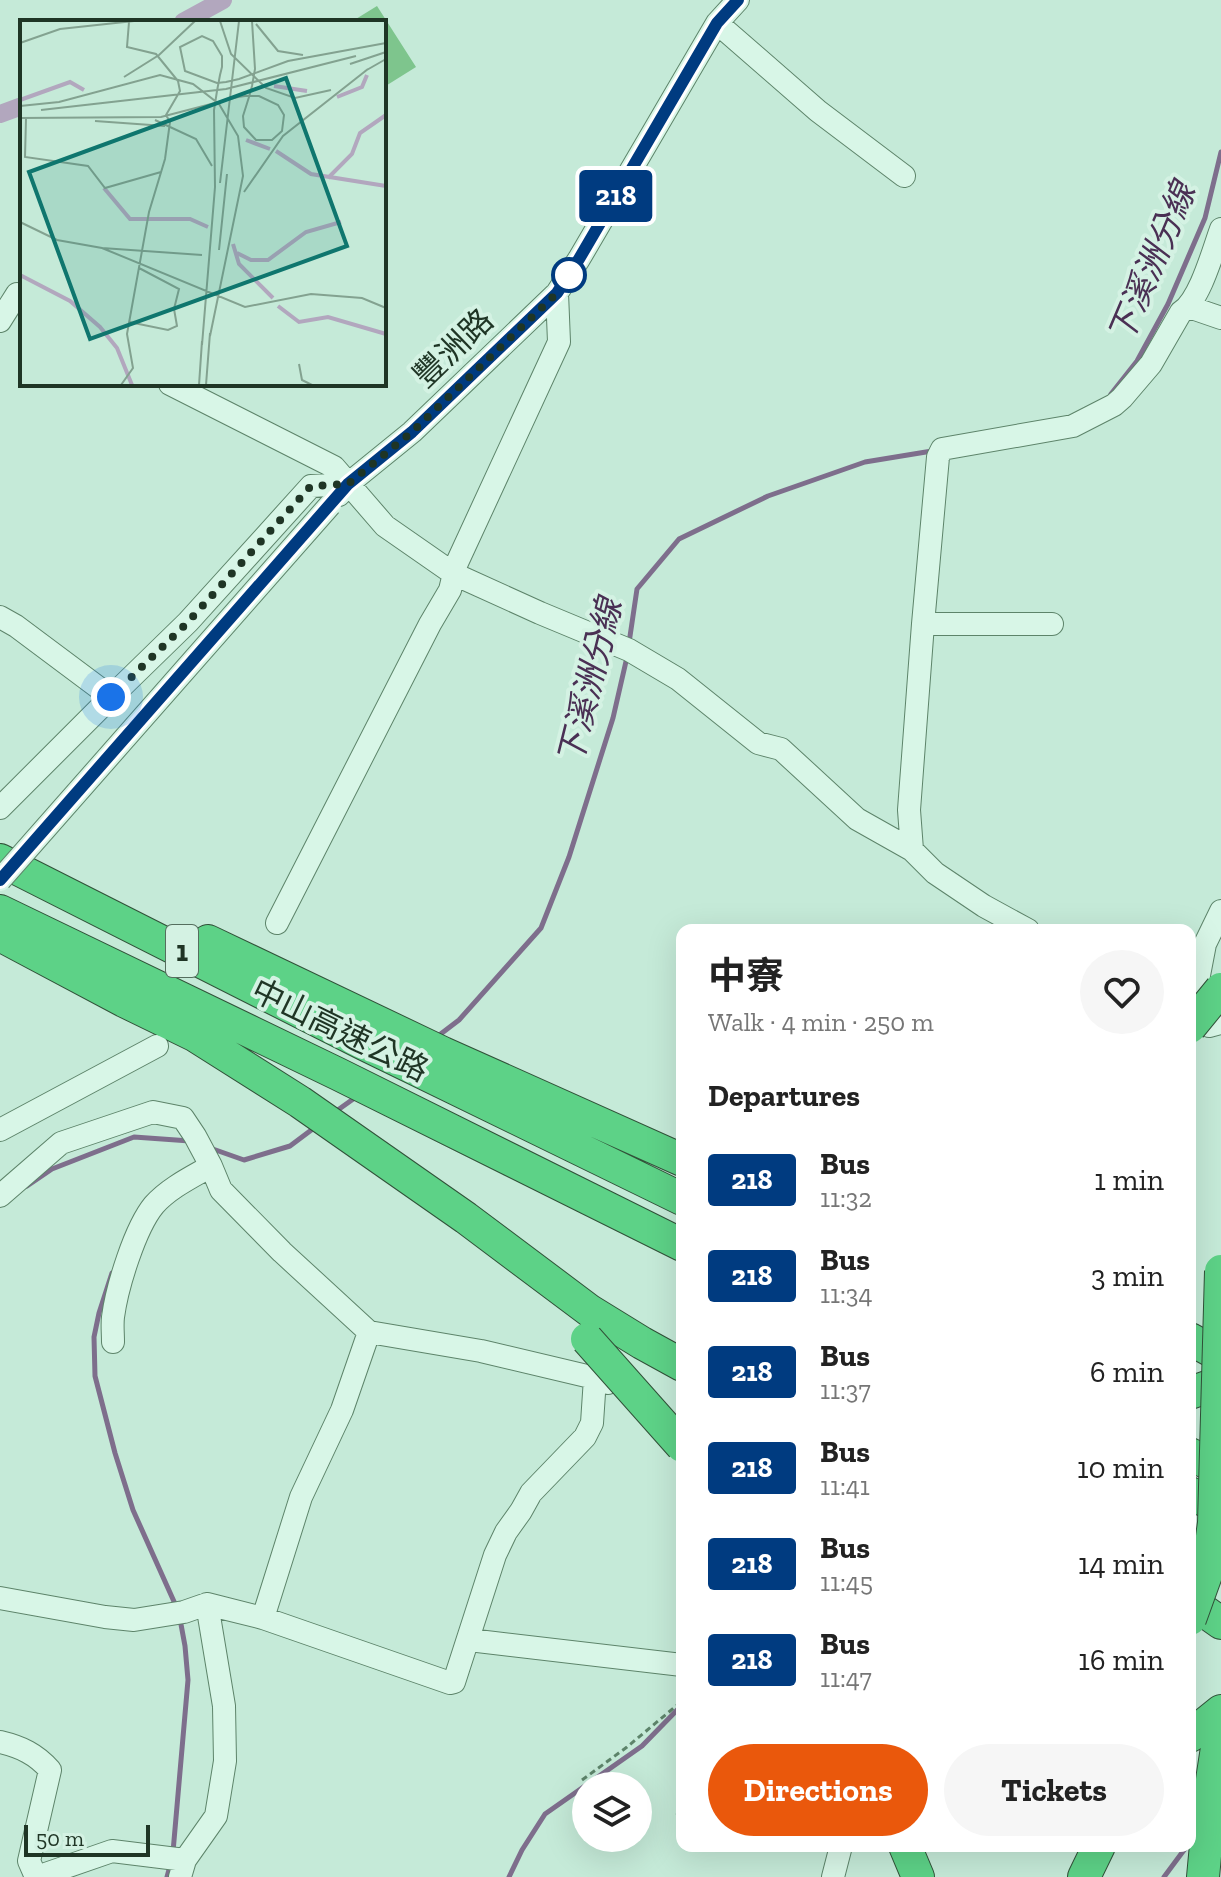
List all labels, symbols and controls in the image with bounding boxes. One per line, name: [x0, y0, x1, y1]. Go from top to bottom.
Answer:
inset map: [20, 20, 386, 386]
line badge: 218: [570, 170, 662, 222]
water label: 下溪洲分線: [1100, 173, 1206, 349]
text: 218: [595, 179, 637, 212]
unlabelled marker: [552, 258, 586, 292]
street label: 豐洲路: [405, 301, 501, 395]
water label: 下溪洲分線: [550, 591, 631, 769]
your location: [91, 677, 131, 717]
road number: 1: [166, 925, 198, 977]
button: heart: [1080, 950, 1164, 1034]
text: 中寮: [708, 953, 784, 999]
street label: 中山高速公路: [245, 971, 435, 1089]
text: Walk · 4 min · 250 m: [708, 1006, 934, 1038]
text: Departures: [708, 1078, 860, 1114]
text: Bus: [820, 1146, 870, 1182]
text: 1 min: [1094, 1162, 1164, 1198]
text: 218: [731, 1163, 773, 1196]
text: 11:32: [820, 1182, 872, 1214]
text: Bus: [820, 1242, 870, 1278]
text: 3 min: [1091, 1258, 1164, 1294]
text: 218: [731, 1259, 773, 1292]
text: 11:34: [820, 1278, 873, 1310]
text: Bus: [820, 1338, 870, 1374]
text: 6 min: [1090, 1354, 1164, 1390]
text: 218: [731, 1355, 773, 1388]
text: 11:37: [820, 1374, 871, 1406]
text: Bus: [820, 1434, 870, 1470]
text: 10 min: [1077, 1450, 1164, 1486]
text: 218: [731, 1451, 773, 1484]
text: 11:41: [820, 1470, 870, 1502]
text: Bus: [820, 1530, 870, 1566]
text: 14 min: [1078, 1546, 1164, 1582]
text: 218: [731, 1547, 773, 1580]
text: 11:45: [820, 1566, 873, 1598]
text: Bus: [820, 1626, 870, 1662]
text: 16 min: [1078, 1642, 1164, 1678]
text: 218: [731, 1643, 773, 1676]
text: 11:47: [820, 1662, 872, 1694]
button: Directions: [708, 1744, 928, 1836]
button: Tickets: [944, 1744, 1164, 1836]
map controls: [572, 1772, 652, 1852]
button: layers: [572, 1772, 652, 1852]
scale bar: [24, 1821, 150, 1857]
text: 50 m: [36, 1825, 84, 1852]

